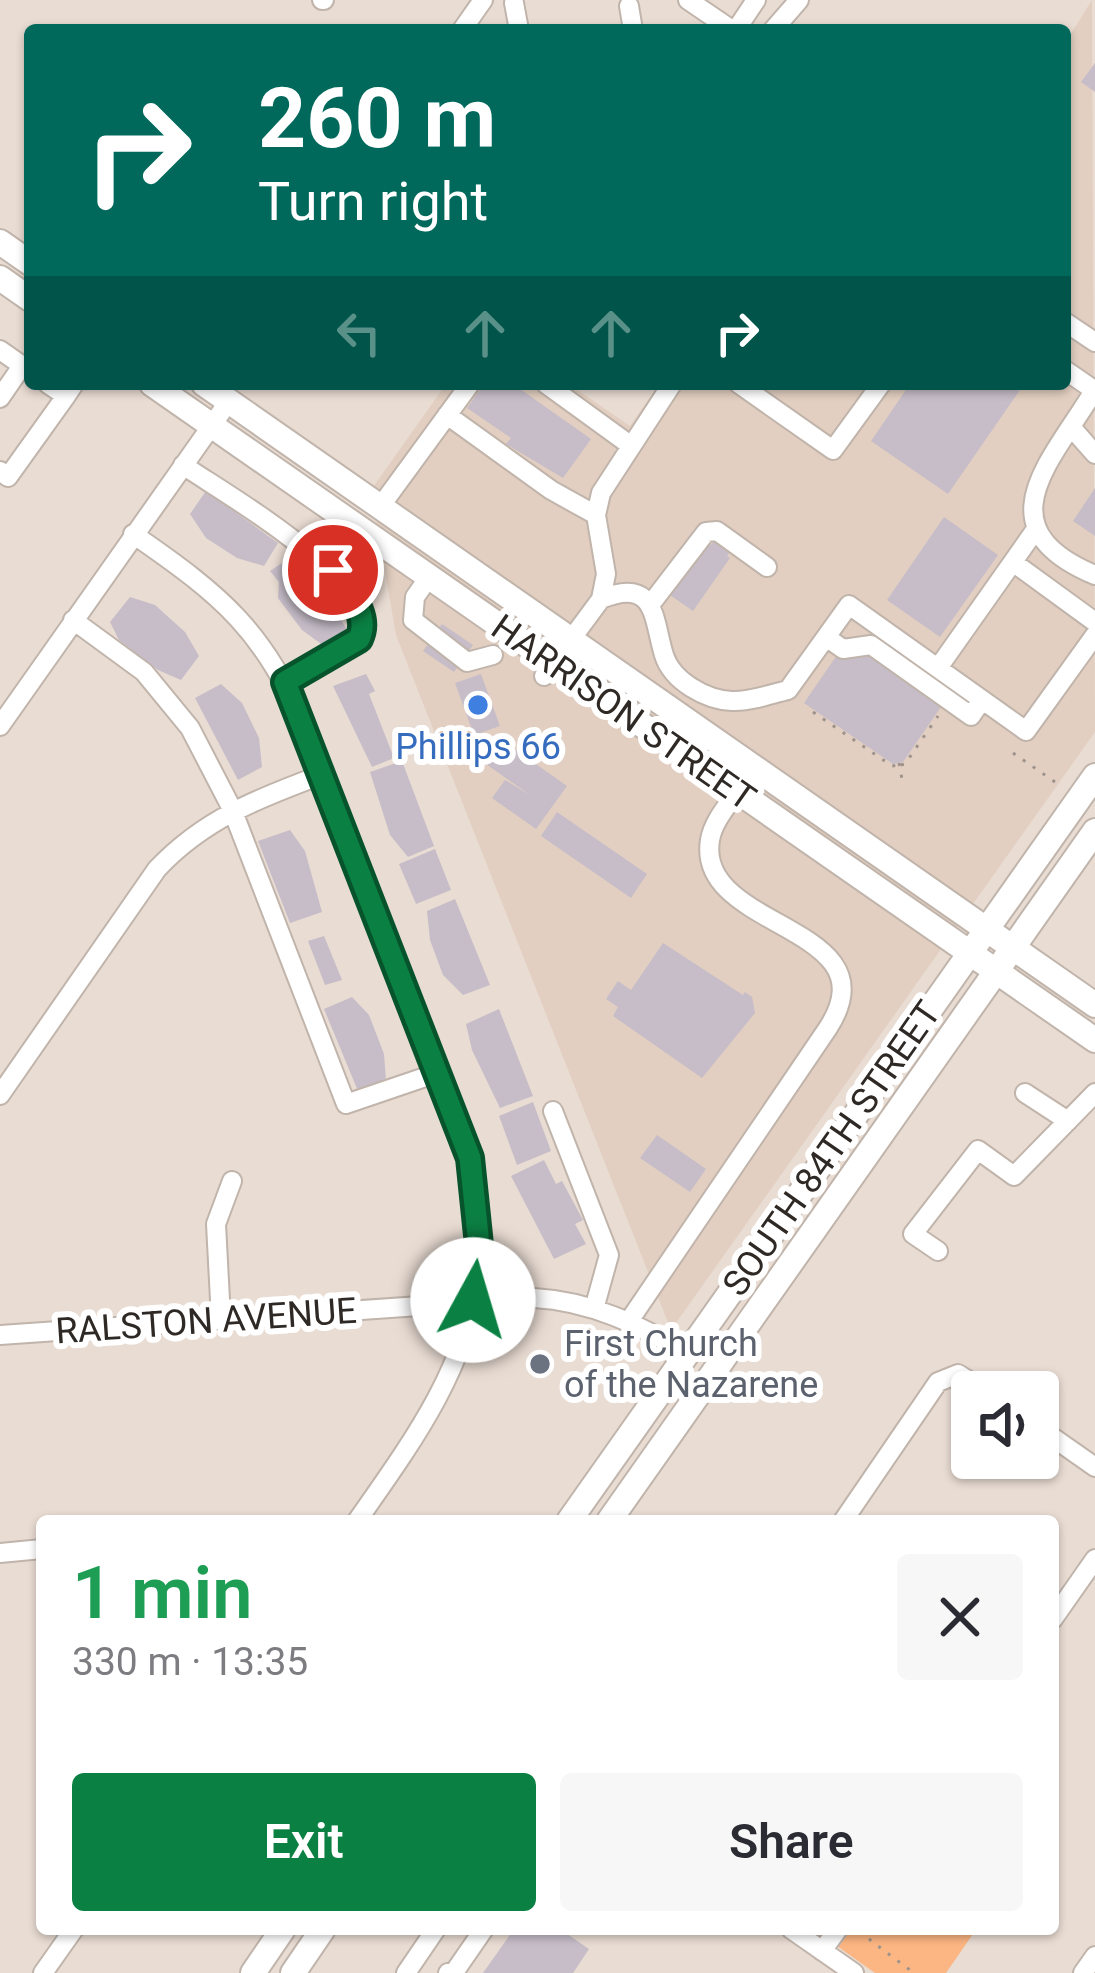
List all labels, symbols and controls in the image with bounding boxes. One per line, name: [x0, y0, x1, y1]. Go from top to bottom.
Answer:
text: 260 m: [258, 69, 496, 168]
icon: right: [60, 72, 216, 228]
text: Turn right: [258, 170, 488, 233]
icon: left: [326, 300, 392, 366]
icon: ahead: [452, 300, 518, 366]
icon: ahead: [578, 300, 644, 366]
icon: right: [704, 300, 770, 366]
pin: [282, 519, 384, 621]
icon: arrive: [300, 537, 366, 603]
street label: HARRISON STREET: [484, 606, 763, 820]
marker: Phillips 66: [465, 692, 491, 718]
place label: Phillips 66: [395, 726, 561, 768]
street label: SOUTH 84TH STREET: [714, 993, 949, 1304]
position arrow: [410, 1237, 536, 1363]
street label: RALSTON AVENUE: [54, 1290, 358, 1352]
place label: First Church of the Nazarene: [564, 1323, 818, 1406]
marker: First Church of the Nazarene: [527, 1351, 553, 1377]
map controls: [951, 1371, 1059, 1479]
button: sound: [951, 1371, 1059, 1479]
text: 1 min: [72, 1551, 253, 1636]
button: close: [897, 1554, 1023, 1680]
text: 330 m · 13:35: [72, 1639, 308, 1685]
button: Exit: [72, 1773, 536, 1911]
button: Share: [560, 1773, 1023, 1911]

